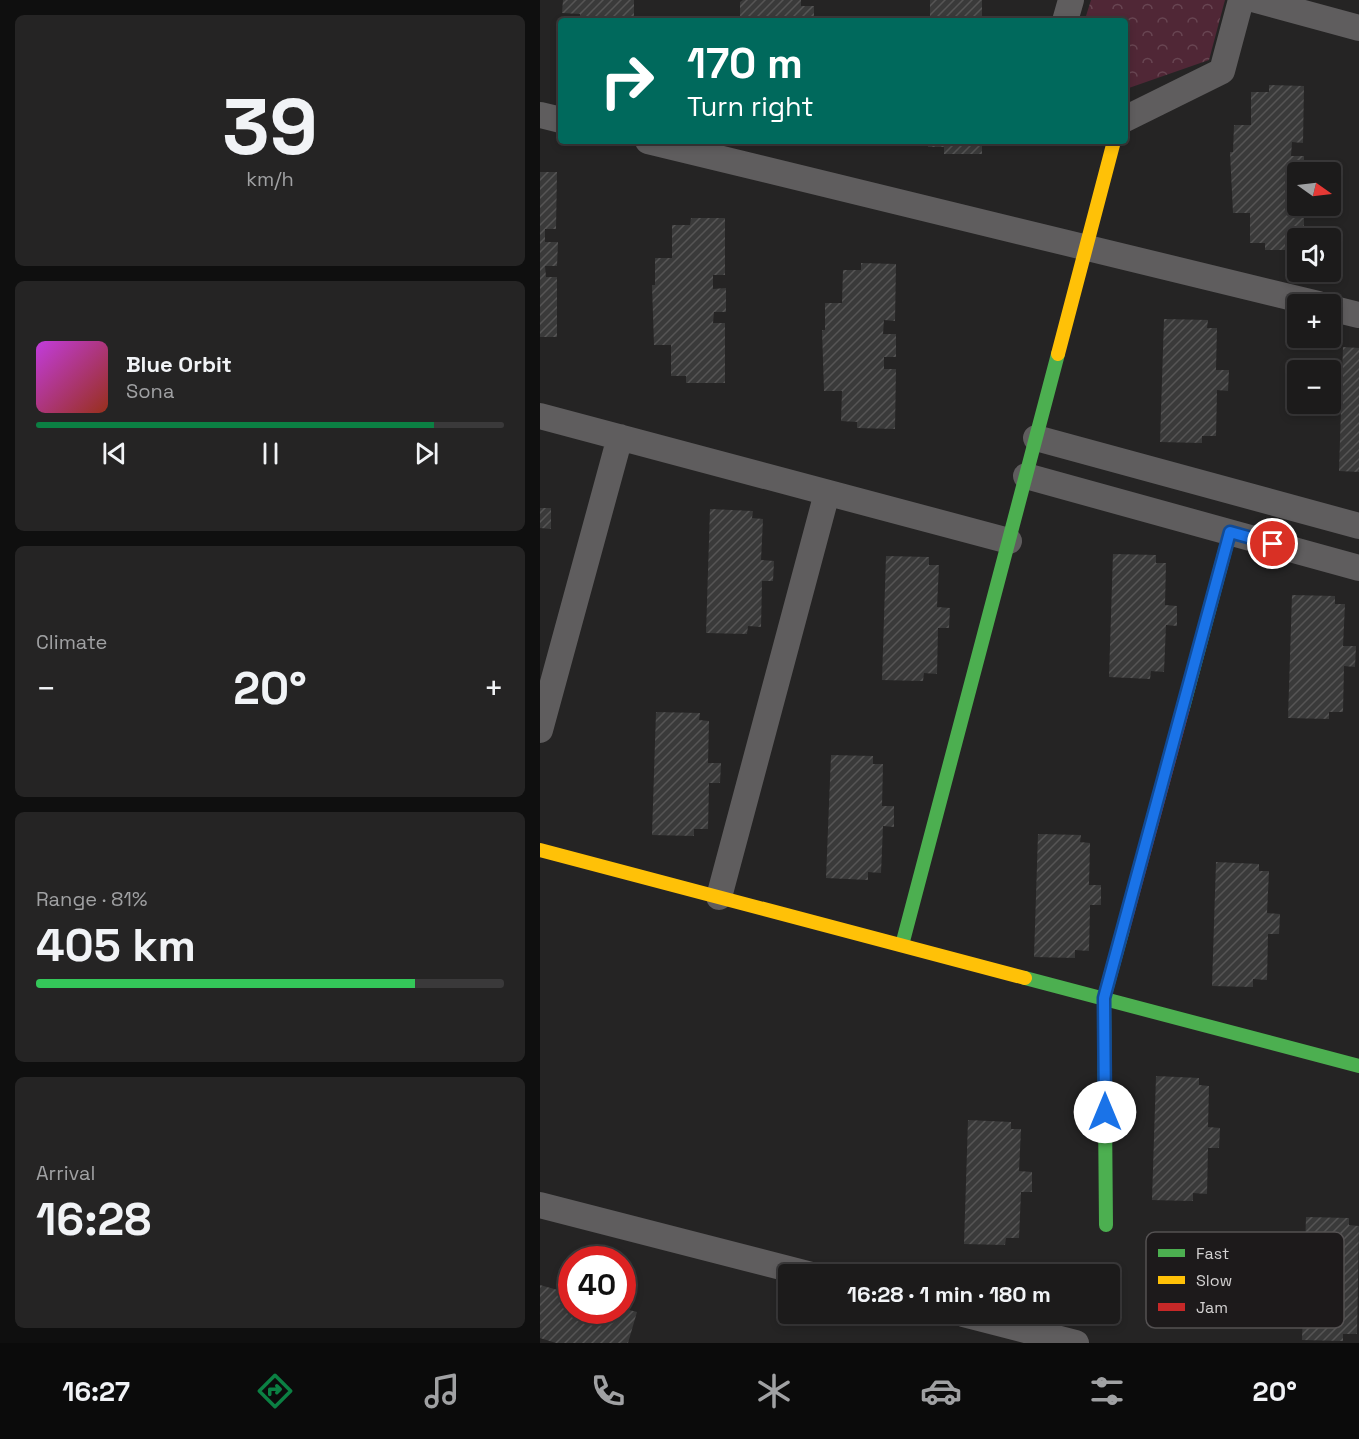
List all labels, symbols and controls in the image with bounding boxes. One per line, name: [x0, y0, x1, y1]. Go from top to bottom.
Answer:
text: 170 m: [687, 37, 803, 90]
icon: right: [588, 42, 666, 120]
text: 39: [222, 77, 318, 177]
text: Turn right: [687, 89, 814, 124]
north arrow: [1287, 162, 1341, 216]
map controls: [1287, 162, 1341, 414]
text: km/h: [246, 166, 294, 192]
button: sound: [1287, 228, 1341, 282]
button: +: [1287, 294, 1341, 348]
text: Blue Orbit: [126, 350, 232, 378]
button: −: [1287, 360, 1341, 414]
text: Sona: [126, 378, 174, 404]
icon: previous: [98, 437, 131, 470]
icon: pause: [254, 437, 287, 470]
icon: next: [410, 437, 443, 470]
pin: [1247, 518, 1298, 569]
icon: arrive: [1256, 527, 1289, 560]
text: Climate: [36, 629, 107, 655]
text: 20°: [233, 660, 307, 717]
text: −: [36, 668, 56, 710]
text: +: [484, 668, 504, 710]
text: Range · 81%: [36, 886, 147, 912]
text: 405 km: [36, 917, 196, 974]
position arrow: [1073, 1080, 1137, 1144]
text: Arrival: [36, 1160, 95, 1186]
text: 16:28: [36, 1191, 151, 1248]
legend: [1146, 1232, 1344, 1328]
text: Fast: [1196, 1243, 1229, 1264]
speed limit sign: 40: [558, 1246, 636, 1324]
text: Slow: [1196, 1270, 1232, 1291]
text: 16:28 · 1 min · 180 m: [847, 1280, 1051, 1308]
text: Jam: [1196, 1297, 1228, 1318]
icon: directions: [254, 1370, 296, 1412]
icon: music: [421, 1370, 463, 1412]
icon: phone: [587, 1370, 629, 1412]
icon: climate: [753, 1370, 795, 1412]
icon: car: [920, 1370, 962, 1412]
icon: filters: [1086, 1370, 1128, 1412]
text: 16:27: [62, 1374, 130, 1409]
text: 20°: [1253, 1374, 1297, 1409]

